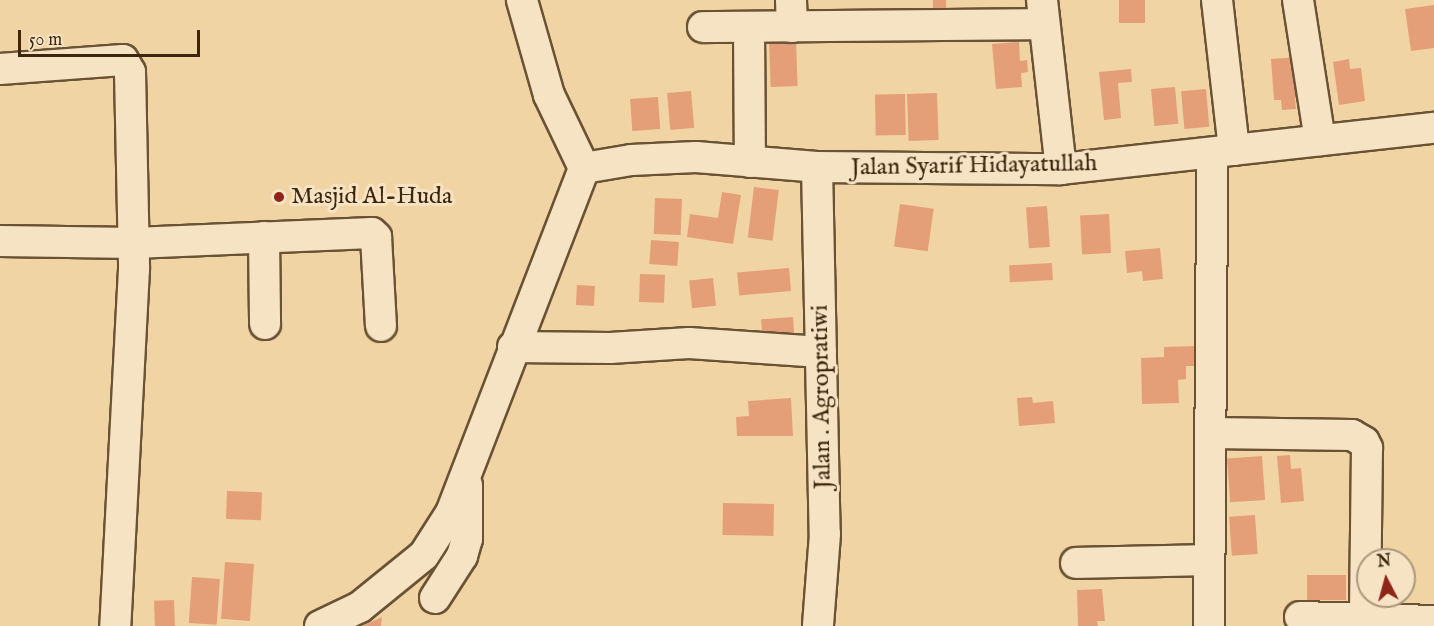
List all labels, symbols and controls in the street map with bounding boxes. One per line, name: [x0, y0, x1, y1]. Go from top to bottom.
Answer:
scale bar: [21, 18, 202, 56]
text: 50 m: [29, 29, 62, 52]
street label: Jalan Syarif Hidayatullah: [851, 149, 1097, 183]
place label: Masjid Al-Huda: [291, 183, 452, 211]
marker: Masjid Al-Huda: [272, 190, 286, 204]
street label: Jalan . Agropratiwi: [806, 304, 838, 490]
north arrow: [1356, 548, 1416, 608]
text: N: [1376, 551, 1392, 573]

